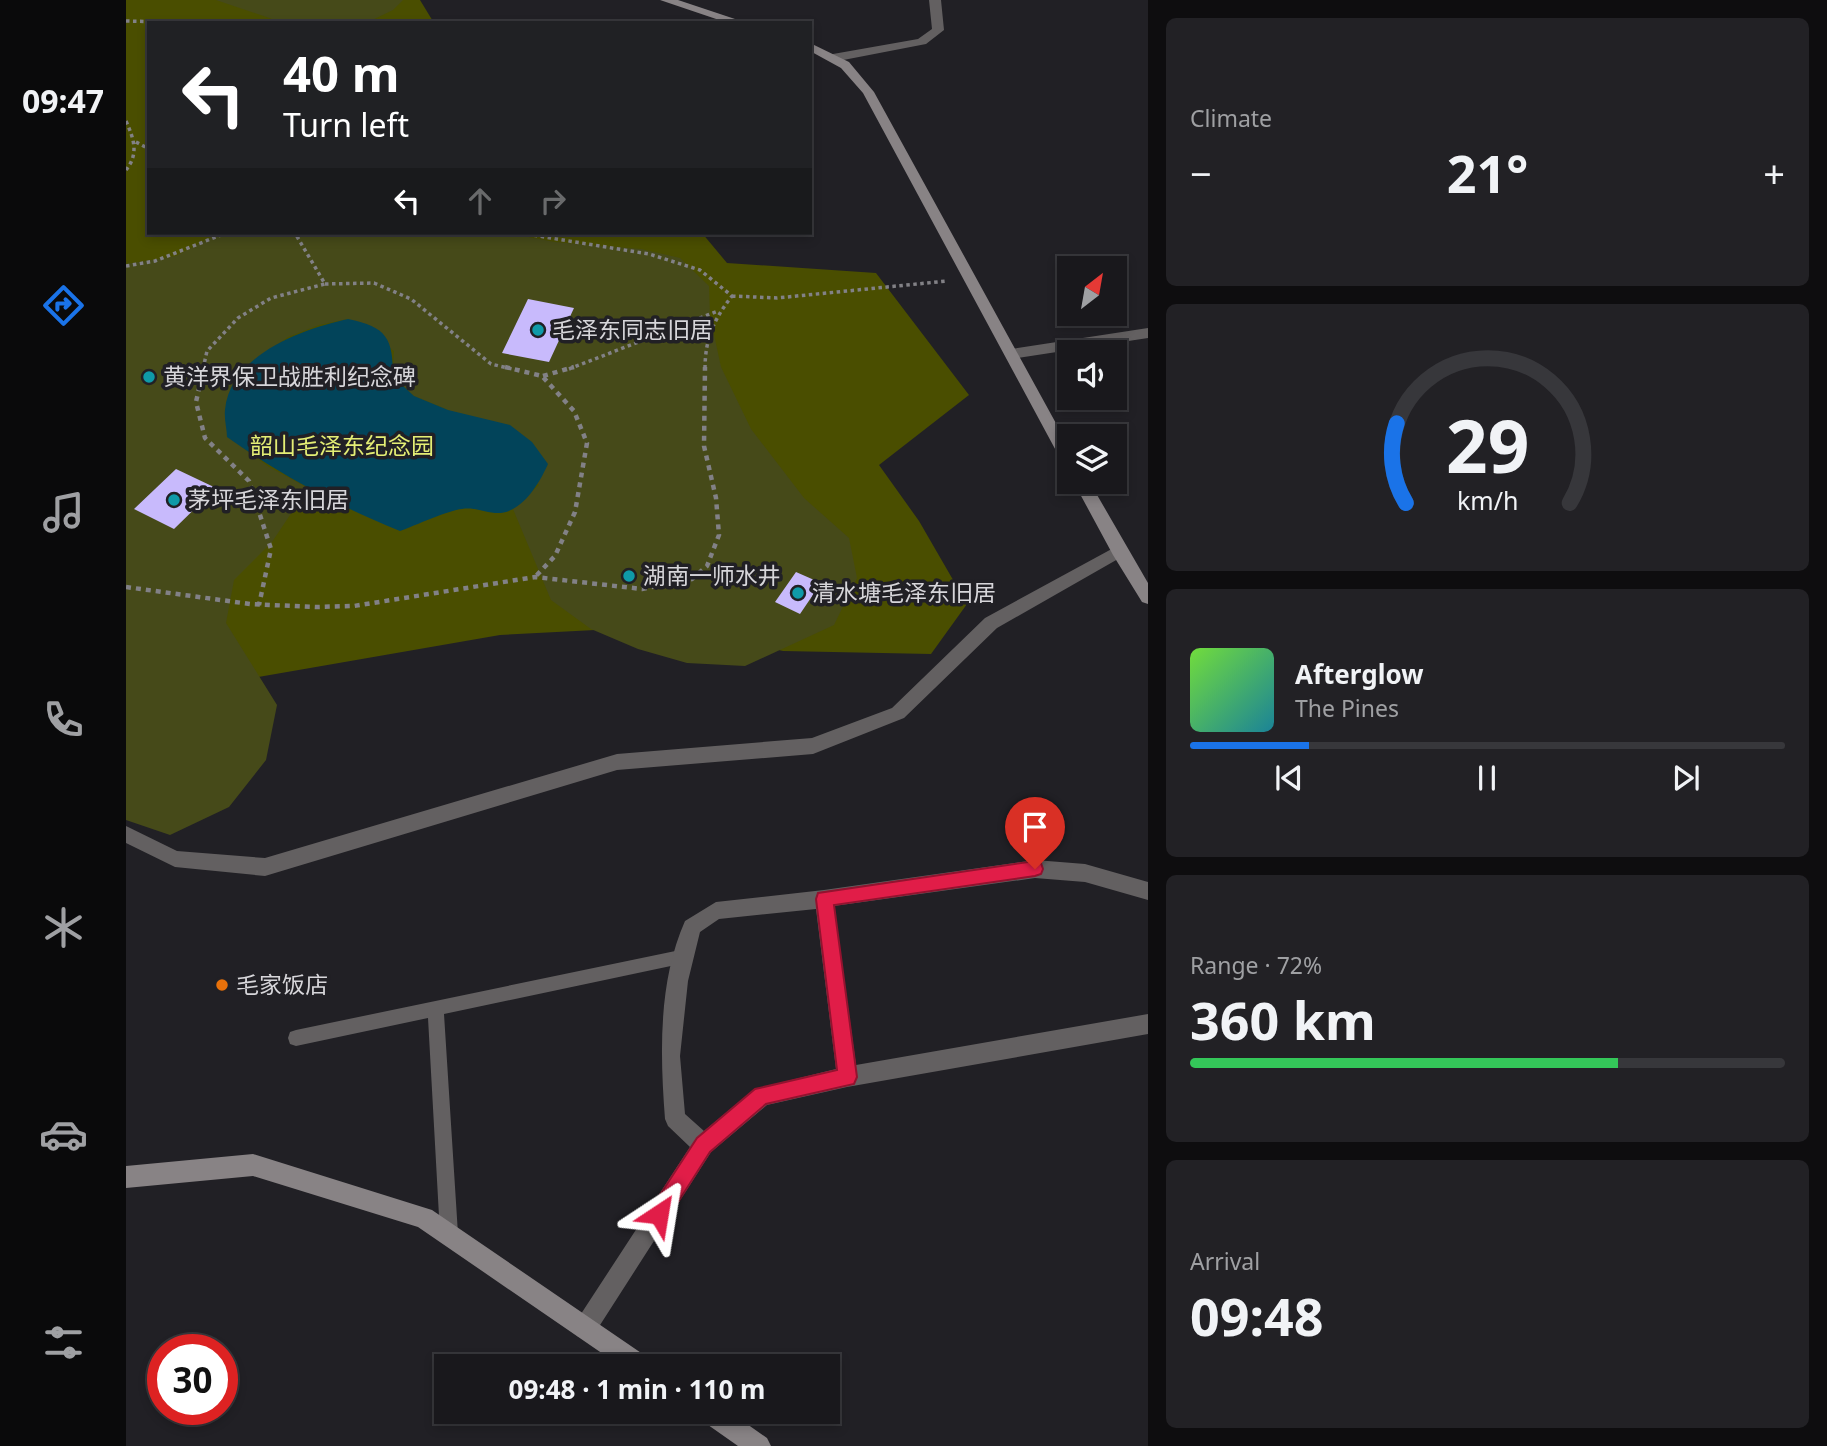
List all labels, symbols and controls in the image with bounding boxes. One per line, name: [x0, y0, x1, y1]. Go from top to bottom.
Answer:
text: 40 m: [283, 40, 400, 106]
icon: left: [168, 49, 259, 140]
text: 09:47: [22, 79, 104, 122]
text: Climate: [1190, 102, 1272, 134]
text: Turn left: [283, 103, 409, 146]
text: 21°: [1447, 137, 1528, 208]
text: −: [1190, 147, 1212, 199]
text: +: [1763, 147, 1785, 199]
icon: left: [388, 182, 426, 220]
icon: ahead: [461, 182, 499, 220]
icon: right: [534, 182, 572, 220]
north arrow: [1057, 256, 1127, 326]
map controls: [1057, 256, 1127, 494]
icon: directions: [39, 281, 88, 330]
place label: 毛泽东同志旧居: [552, 313, 713, 345]
marker: 毛泽东同志旧居: [530, 322, 546, 338]
button: sound: [1057, 340, 1127, 410]
place label: 黄洋界保卫战胜利纪念碑: [163, 360, 416, 392]
marker: 黄洋界保卫战胜利纪念碑: [141, 369, 157, 385]
text: 29: [1446, 396, 1529, 495]
button: layers: [1057, 424, 1127, 494]
park label: 韶山毛泽东纪念园: [250, 429, 434, 461]
place label: 茅坪毛泽东旧居: [188, 483, 349, 515]
text: km/h: [1457, 483, 1518, 517]
icon: music: [39, 488, 88, 537]
marker: 茅坪毛泽东旧居: [166, 492, 182, 508]
place label: 湖南一师水井: [643, 559, 781, 591]
marker: 湖南一师水井: [621, 568, 637, 584]
place label: 清水塘毛泽东旧居: [812, 576, 996, 608]
marker: 清水塘毛泽东旧居: [790, 585, 806, 601]
text: Afterglow: [1295, 656, 1423, 692]
text: The Pines: [1295, 692, 1399, 724]
icon: phone: [39, 695, 88, 744]
icon: previous: [1270, 759, 1308, 797]
icon: pause: [1468, 759, 1506, 797]
icon: next: [1667, 759, 1705, 797]
pin: [1005, 797, 1065, 869]
icon: arrive: [1016, 808, 1054, 846]
icon: climate: [39, 903, 88, 952]
text: Range · 72%: [1190, 949, 1322, 981]
place label: 毛家饭店: [236, 968, 328, 1000]
marker: 毛家饭店: [214, 977, 230, 993]
text: 360 km: [1190, 984, 1376, 1055]
icon: car: [39, 1110, 88, 1159]
position arrow: [622, 1177, 696, 1251]
text: Arrival: [1190, 1245, 1260, 1277]
text: 09:48: [1190, 1280, 1324, 1351]
icon: filters: [39, 1318, 88, 1367]
speed limit sign: 30: [147, 1334, 238, 1425]
text: 09:48 · 1 min · 110 m: [509, 1371, 765, 1407]

